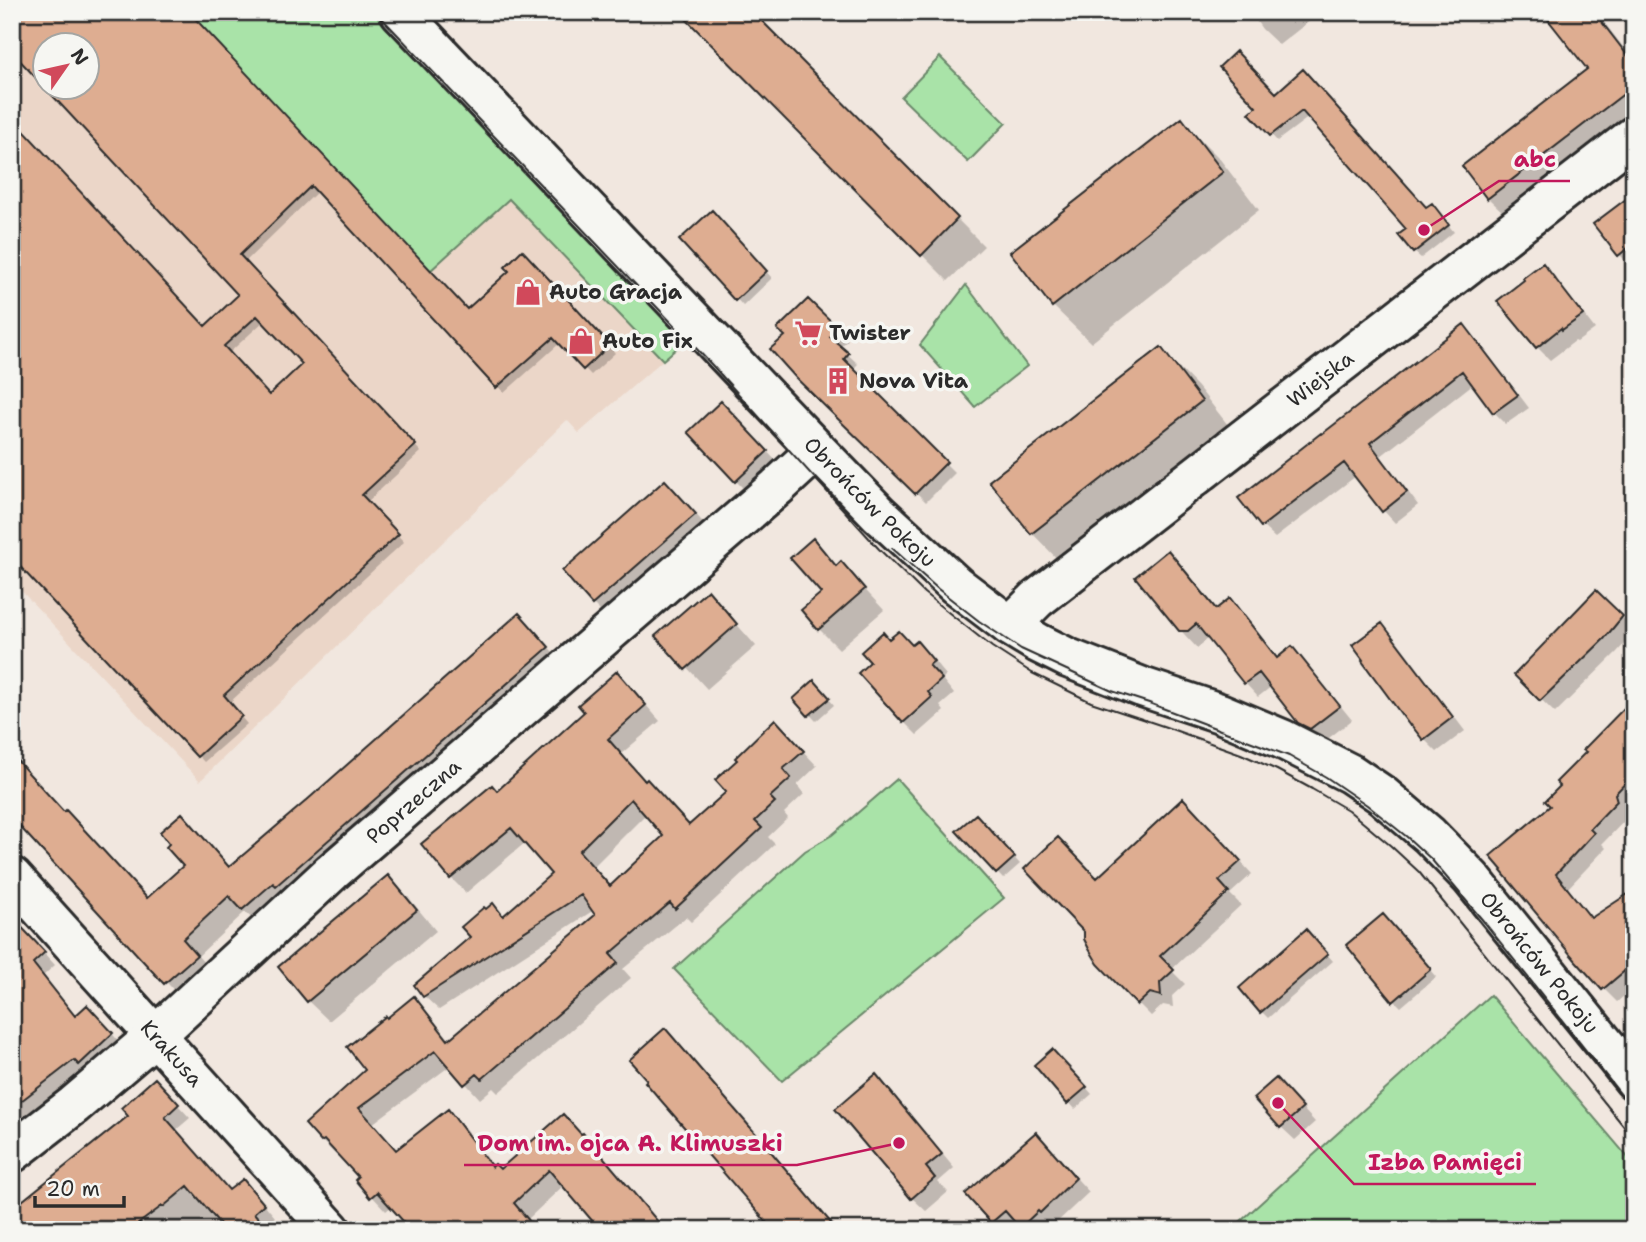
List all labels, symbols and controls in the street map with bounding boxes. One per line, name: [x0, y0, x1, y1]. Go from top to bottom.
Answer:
north arrow: [32, 32, 102, 102]
text: N: [65, 44, 94, 70]
callout: abc: [1499, 137, 1570, 181]
text: abc: [1514, 144, 1556, 174]
shop icon: Auto Gracja: [513, 277, 543, 307]
place label: Auto Gracja: [549, 278, 683, 306]
supermarket icon: Twister: [793, 318, 823, 348]
place label: Twister: [829, 319, 911, 347]
shop icon: Auto Fix: [566, 326, 596, 356]
place label: Auto Fix: [602, 327, 693, 355]
street label: Wiejska: [1281, 344, 1360, 414]
building icon: Nova Vita: [823, 366, 853, 396]
place label: Nova Vita: [859, 367, 969, 395]
street label: Obrońców Pokoju: [798, 431, 942, 574]
street label: Poprzeczna: [360, 753, 467, 850]
street label: Obrońców Pokoju: [1473, 886, 1605, 1039]
street label: Krakusa: [134, 1014, 209, 1093]
callout: Dom im. ojca A. Klimuszki: [464, 1121, 797, 1165]
text: Dom im. ojca A. Klimuszki: [477, 1128, 783, 1158]
callout: Izba Pamięci: [1354, 1140, 1536, 1184]
text: Izba Pamięci: [1368, 1147, 1522, 1177]
scale bar: [35, 1165, 124, 1209]
text: 20 m: [46, 1175, 100, 1203]

